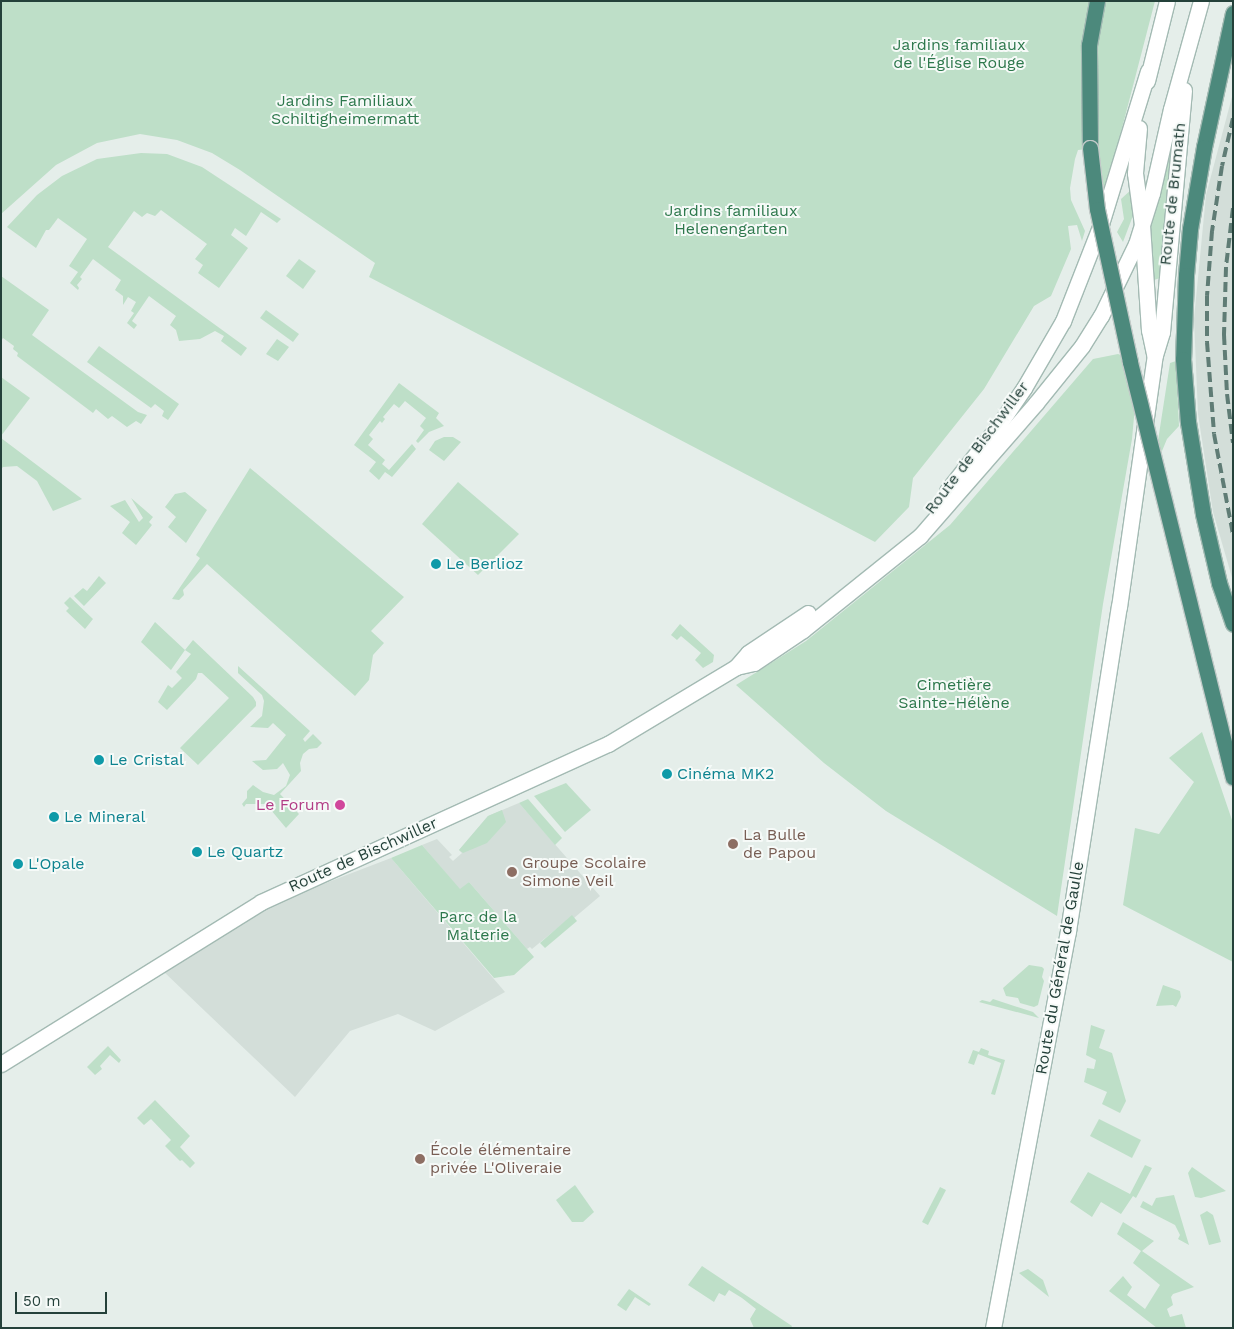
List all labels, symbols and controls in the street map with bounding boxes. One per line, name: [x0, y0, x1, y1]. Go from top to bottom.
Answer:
park label: Jardins familiaux de l'Église Rouge: [892, 35, 1026, 73]
park label: Jardins Familiaux Schiltigheimermatt: [271, 91, 419, 129]
street label: Route de Brumath: [1156, 122, 1190, 266]
park label: Jardins familiaux Helenengarten: [664, 201, 798, 239]
street label: Route de Bischwiller: [921, 378, 1033, 518]
place label: Le Berlioz: [446, 554, 523, 574]
marker: Le Berlioz: [430, 558, 442, 570]
park label: Cimetière Sainte-Hélène: [898, 675, 1010, 713]
place label: Le Cristal: [109, 750, 184, 770]
marker: Le Cristal: [93, 754, 105, 766]
place label: Cinéma MK2: [677, 764, 775, 784]
marker: Cinéma MK2: [661, 768, 673, 780]
place label: Le Forum: [256, 795, 330, 815]
marker: Le Forum: [334, 799, 346, 811]
place label: Le Mineral: [64, 807, 145, 827]
marker: Le Mineral: [48, 811, 60, 823]
street label: Route de Bischwiller: [286, 813, 440, 897]
place label: La Bulle de Papou: [743, 825, 816, 863]
marker: La Bulle de Papou: [727, 838, 739, 850]
place label: Le Quartz: [207, 842, 283, 862]
marker: Le Quartz: [191, 846, 203, 858]
place label: Groupe Scolaire Simone Veil: [522, 853, 647, 891]
place label: L'Opale: [28, 854, 85, 874]
marker: L'Opale: [12, 858, 24, 870]
street label: Route du Général de Gaulle: [1032, 860, 1088, 1076]
marker: Groupe Scolaire Simone Veil: [506, 866, 518, 878]
park label: Parc de la Malterie: [439, 907, 517, 945]
place label: École élémentaire privée L'Oliveraie: [430, 1140, 571, 1178]
marker: École élémentaire privée L'Oliveraie: [414, 1153, 426, 1165]
scale bar: [18, 1282, 110, 1314]
text: 50 m: [23, 1292, 60, 1310]

